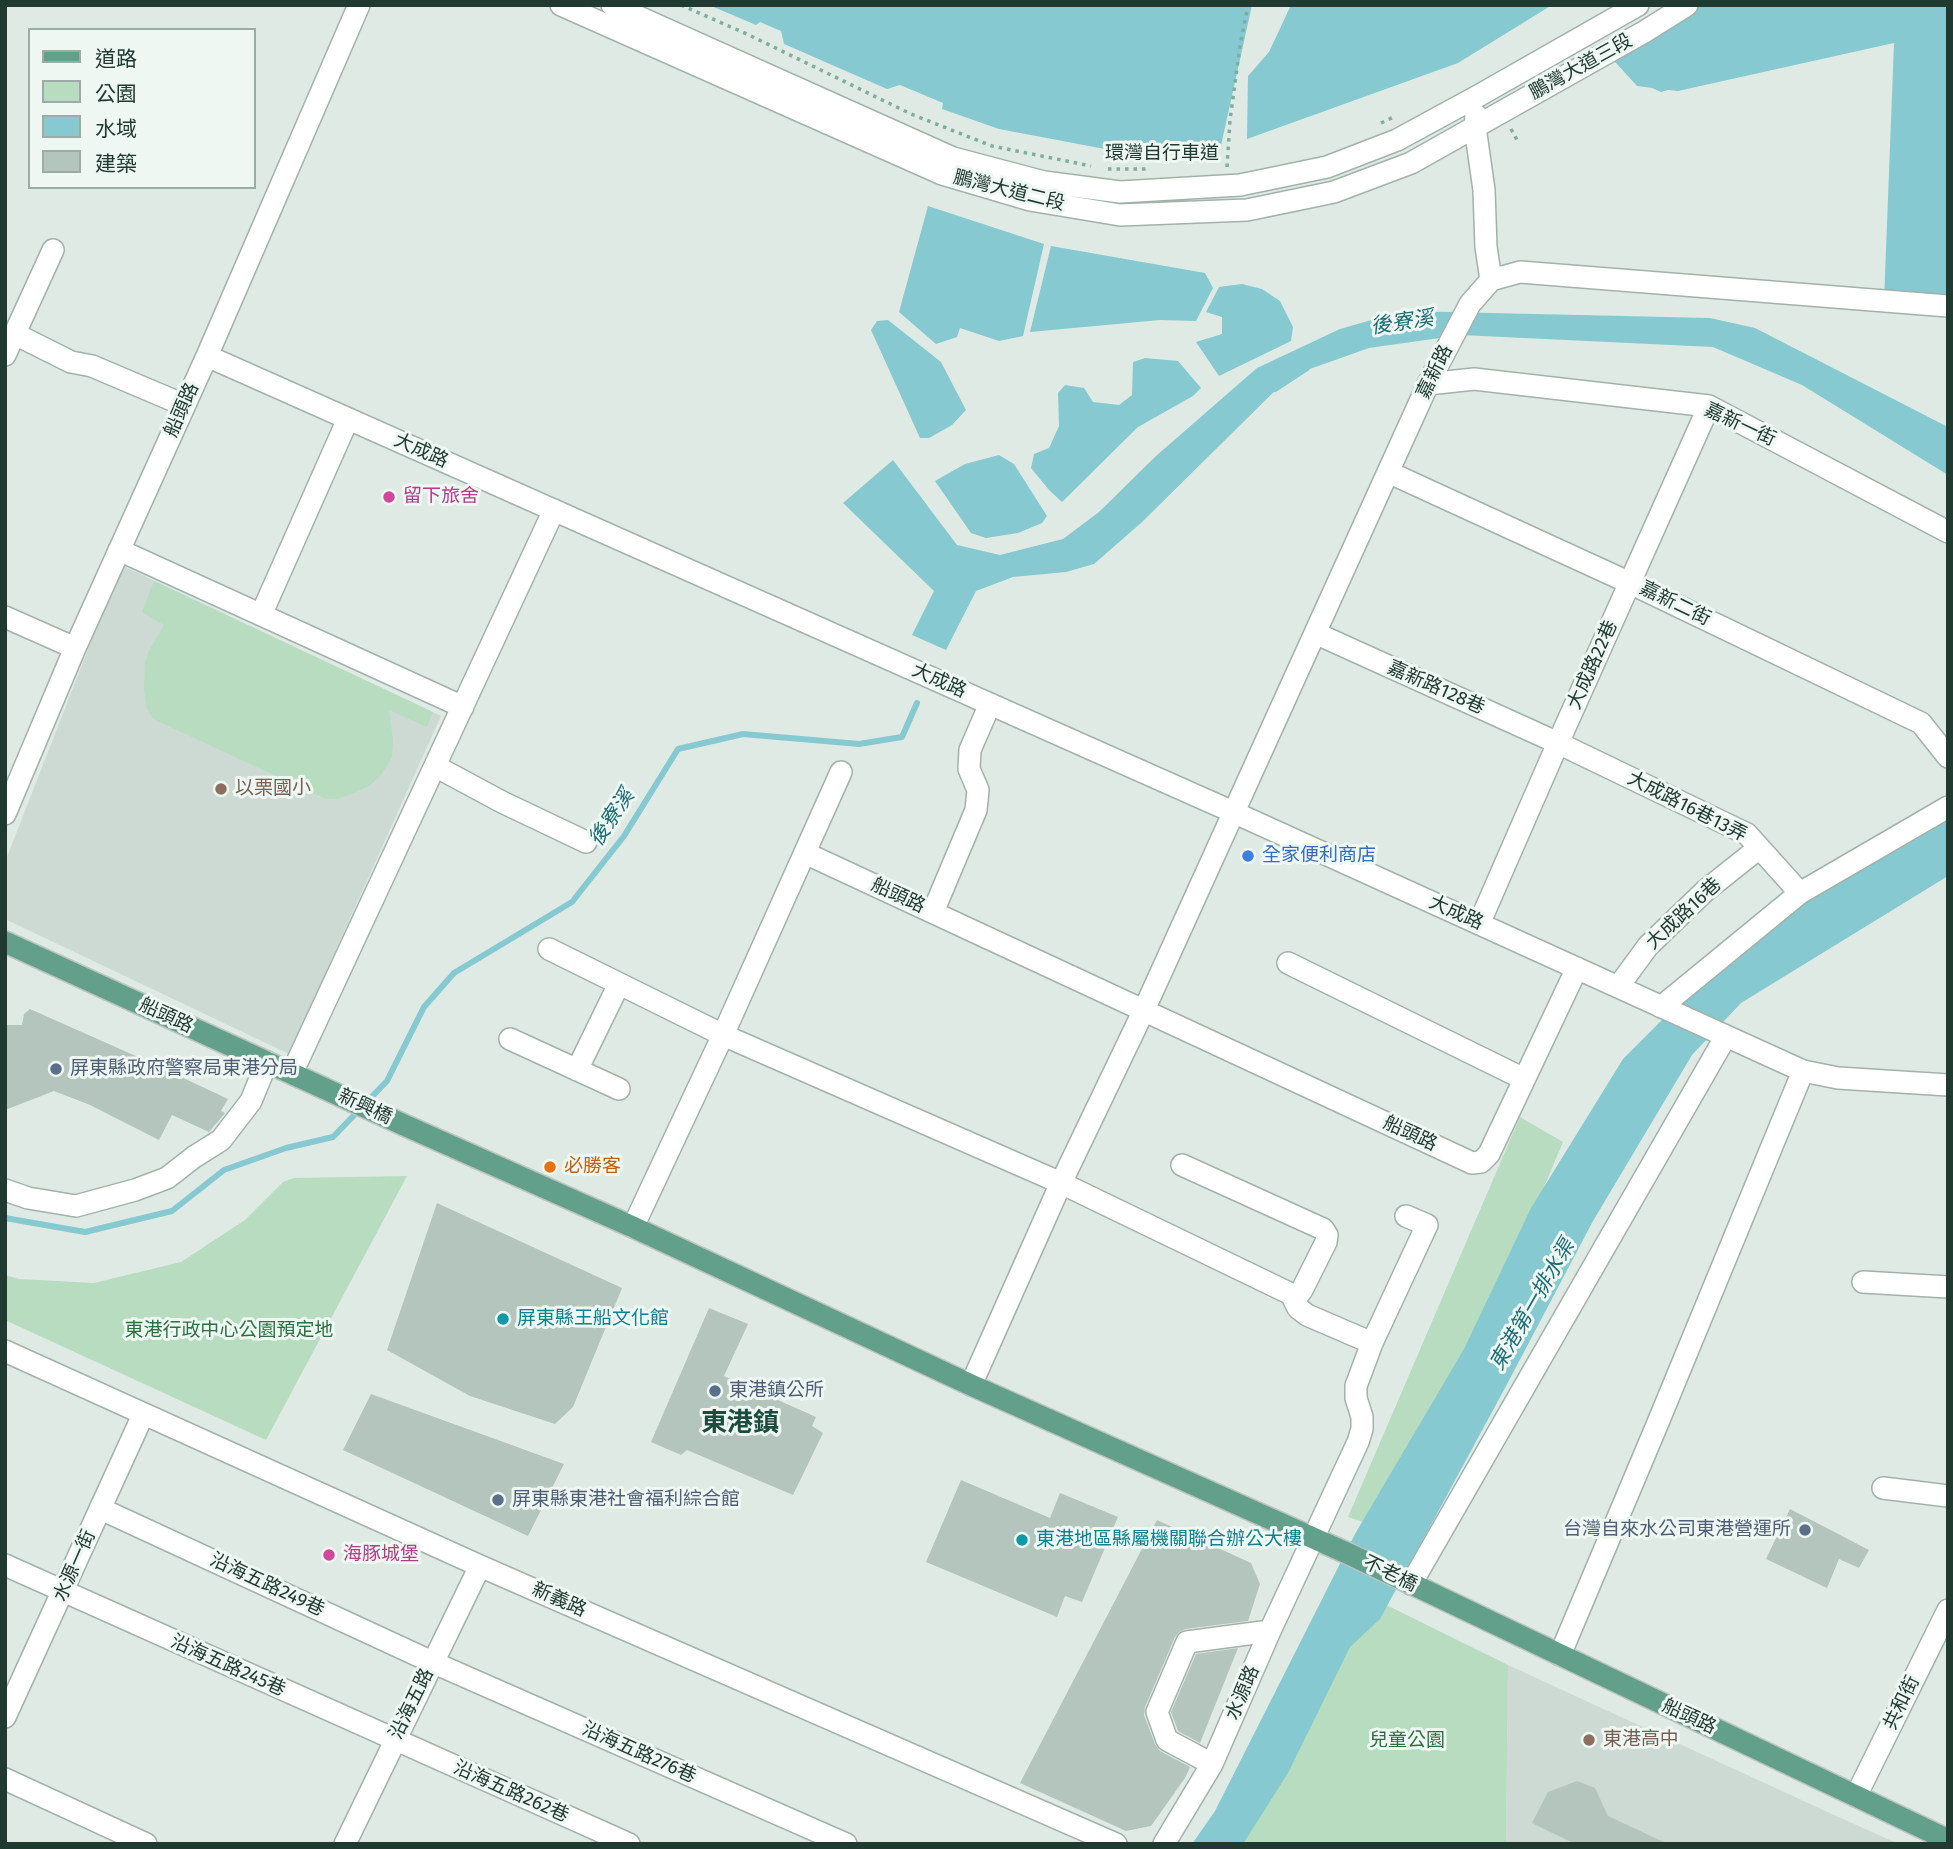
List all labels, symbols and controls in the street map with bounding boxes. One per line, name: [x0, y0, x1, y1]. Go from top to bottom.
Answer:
legend: [28, 28, 256, 189]
street label: 鵬灣大道三段: [1526, 29, 1636, 105]
text: 道路: [95, 46, 137, 72]
text: 公園: [95, 81, 137, 107]
text: 水域: [95, 116, 137, 142]
street label: 環灣自行車道: [1105, 143, 1219, 165]
text: 建築: [95, 151, 137, 177]
street label: 鵬灣大道二段: [951, 166, 1067, 216]
water label: 後寮溪: [1369, 306, 1435, 340]
street label: 嘉新路: [1412, 341, 1458, 403]
street label: 船頭路: [160, 379, 204, 441]
street label: 嘉新一街: [1701, 399, 1779, 451]
street label: 大成路: [390, 429, 452, 473]
place label: 留下旅舍: [403, 486, 479, 508]
marker: 留下旅舍: [381, 489, 397, 505]
street label: 嘉新二街: [1636, 577, 1714, 631]
street label: 大成路22巷: [1563, 617, 1623, 713]
street label: 嘉新路128巷: [1384, 656, 1488, 720]
street label: 大成路: [908, 659, 970, 703]
street label: 大成路16巷13弄: [1623, 767, 1751, 847]
place label: 以栗國小: [235, 778, 311, 800]
marker: 以栗國小: [213, 781, 229, 797]
water label: 後寮溪: [584, 785, 640, 851]
place label: 全家便利商店: [1262, 845, 1376, 867]
marker: 全家便利商店: [1240, 848, 1256, 864]
street label: 大成路16巷: [1642, 873, 1726, 955]
street label: 船頭路: [867, 874, 929, 918]
street label: 大成路: [1425, 891, 1487, 935]
street label: 船頭路: [135, 994, 197, 1038]
place label: 屏東縣政府警察局東港分局: [70, 1058, 298, 1080]
marker: 屏東縣政府警察局東港分局: [48, 1061, 64, 1077]
street label: 新興橋: [334, 1085, 396, 1129]
street label: 船頭路: [1379, 1112, 1441, 1156]
place label: 必勝客: [564, 1156, 621, 1178]
marker: 必勝客: [542, 1159, 558, 1175]
water label: 東港第一排水渠: [1485, 1235, 1581, 1375]
place label: 屏東縣王船文化館: [517, 1308, 669, 1330]
marker: 屏東縣王船文化館: [495, 1311, 511, 1327]
park label: 東港行政中心公園預定地: [125, 1320, 333, 1342]
place label: 東港鎮公所: [729, 1380, 824, 1402]
marker: 東港鎮公所: [707, 1383, 723, 1399]
district label: 東港鎮: [701, 1408, 779, 1440]
place label: 屏東縣東港社會福利綜合館: [512, 1489, 740, 1511]
marker: 屏東縣東港社會福利綜合館: [490, 1492, 506, 1508]
place label: 台灣自來水公司東港營運所: [1563, 1519, 1791, 1541]
marker: 台灣自來水公司東港營運所: [1797, 1522, 1813, 1538]
street label: 水源一街: [49, 1527, 101, 1605]
place label: 東港地區縣屬機關聯合辦公大樓: [1036, 1529, 1302, 1551]
marker: 東港地區縣屬機關聯合辦公大樓: [1014, 1532, 1030, 1548]
place label: 海豚城堡: [343, 1544, 419, 1566]
marker: 海豚城堡: [321, 1547, 337, 1563]
street label: 沿海五路249巷: [206, 1549, 328, 1621]
street label: 不老橋: [1359, 1551, 1421, 1597]
street label: 新義路: [528, 1578, 590, 1622]
street label: 沿海五路245巷: [167, 1631, 289, 1701]
street label: 水源路: [1221, 1662, 1265, 1724]
street label: 沿海五路: [385, 1665, 439, 1743]
street label: 共和街: [1879, 1672, 1925, 1734]
street label: 船頭路: [1658, 1695, 1720, 1739]
street label: 沿海五路276巷: [578, 1718, 700, 1788]
place label: 東港高中: [1603, 1729, 1679, 1751]
park label: 兒童公園: [1369, 1730, 1445, 1752]
marker: 東港高中: [1581, 1732, 1597, 1748]
street label: 沿海五路262巷: [450, 1756, 572, 1828]

